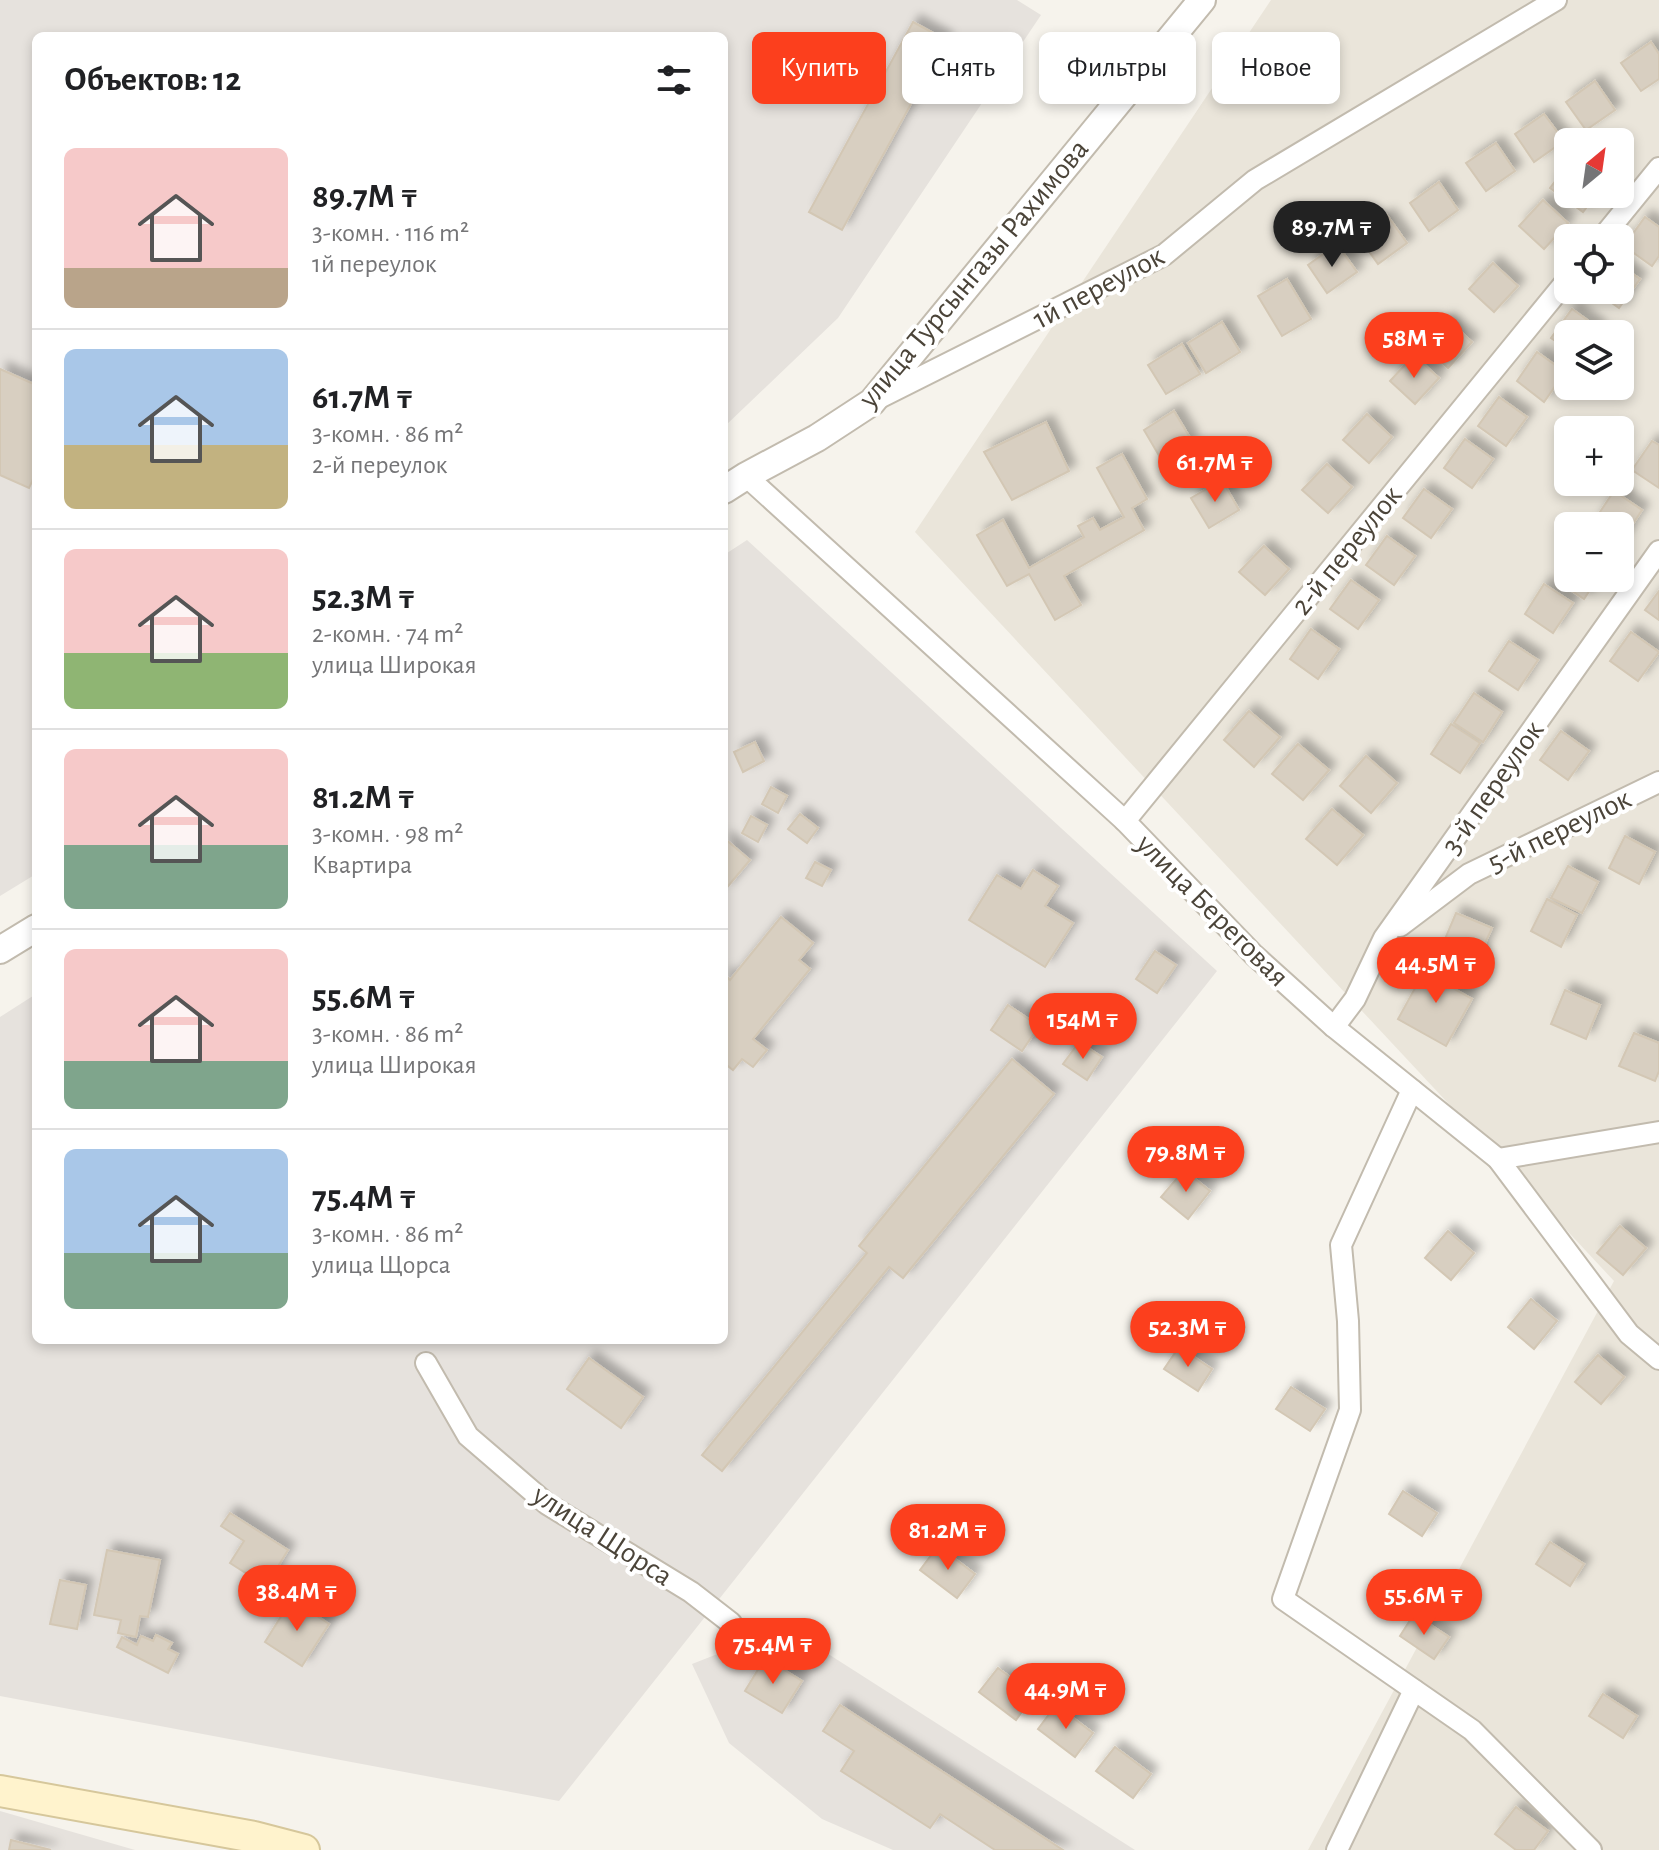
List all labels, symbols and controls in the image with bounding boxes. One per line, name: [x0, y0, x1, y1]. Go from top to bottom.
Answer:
chip: Купить: [752, 32, 886, 104]
chip: Снять: [902, 32, 1023, 104]
chip: Фильтры: [1039, 32, 1196, 104]
chip: Новое: [1212, 32, 1340, 104]
icon: filters: [652, 58, 696, 102]
text: Объектов: 12: [64, 63, 241, 97]
north arrow: [1554, 128, 1634, 208]
map controls: [1554, 128, 1634, 592]
street label: улица Турсынгазы Рахимова: [852, 134, 1094, 414]
icon: home: [128, 180, 224, 276]
text: 89.7M ₸: [312, 180, 418, 214]
pin: 89.7M ₸: [1258, 201, 1406, 269]
text: 89.7M ₸: [1291, 214, 1373, 240]
text: 3-комн. · 116 m²: [312, 220, 469, 246]
button: locate: [1554, 224, 1634, 304]
street label: 1й переулок: [1028, 241, 1169, 335]
text: 1й переулок: [312, 251, 437, 277]
pin: 58M ₸: [1358, 312, 1470, 380]
button: layers: [1554, 320, 1634, 400]
text: 58M ₸: [1383, 325, 1445, 351]
icon: home: [128, 381, 224, 477]
text: 61.7M ₸: [312, 381, 414, 415]
button: +: [1554, 416, 1634, 496]
text: 3-комн. · 86 m²: [312, 421, 463, 447]
pin: 61.7M ₸: [1141, 436, 1289, 504]
text: 61.7M ₸: [1176, 449, 1254, 475]
text: 2-й переулок: [312, 452, 447, 478]
street label: 2-й переулок: [1286, 480, 1408, 621]
button: −: [1554, 512, 1634, 592]
icon: home: [128, 581, 224, 677]
text: 52.3M ₸: [312, 581, 416, 615]
text: 2-комн. · 74 m²: [312, 621, 463, 647]
text: улица Широкая: [312, 652, 477, 678]
street label: 3-й переулок: [1436, 715, 1550, 860]
icon: home: [128, 781, 224, 877]
text: 81.2M ₸: [312, 781, 416, 815]
street label: 5-й переулок: [1483, 783, 1636, 878]
text: 3-комн. · 98 m²: [312, 821, 463, 847]
street label: улица Береговая: [1130, 828, 1294, 993]
text: Квартира: [312, 852, 412, 878]
pin: 44.5M ₸: [1362, 937, 1510, 1005]
text: 44.5M ₸: [1395, 950, 1477, 976]
icon: home: [128, 981, 224, 1077]
text: 55.6M ₸: [312, 981, 416, 1015]
pin: 154M ₸: [1018, 993, 1148, 1061]
text: 154M ₸: [1047, 1006, 1119, 1032]
text: 3-комн. · 86 m²: [312, 1021, 463, 1047]
text: улица Широкая: [312, 1052, 477, 1078]
pin: 79.8M ₸: [1112, 1126, 1260, 1194]
text: 79.8M ₸: [1145, 1139, 1227, 1165]
icon: home: [128, 1181, 224, 1277]
text: 75.4M ₸: [312, 1181, 417, 1215]
text: 3-комн. · 86 m²: [312, 1221, 463, 1247]
text: улица Щорса: [312, 1252, 451, 1278]
pin: 52.3M ₸: [1114, 1301, 1262, 1369]
text: 52.3M ₸: [1148, 1314, 1228, 1340]
street label: улица Щорса: [526, 1479, 678, 1592]
pin: 81.2M ₸: [874, 1504, 1022, 1572]
text: 81.2M ₸: [908, 1517, 988, 1543]
pin: 38.4M ₸: [223, 1565, 371, 1633]
pin: 55.6M ₸: [1350, 1569, 1498, 1637]
text: 38.4M ₸: [256, 1578, 338, 1604]
text: 55.6M ₸: [1384, 1582, 1464, 1608]
pin: 75.4M ₸: [699, 1618, 847, 1686]
text: 75.4M ₸: [733, 1631, 813, 1657]
pin: 44.9M ₸: [992, 1663, 1140, 1731]
text: 44.9M ₸: [1024, 1676, 1108, 1702]

